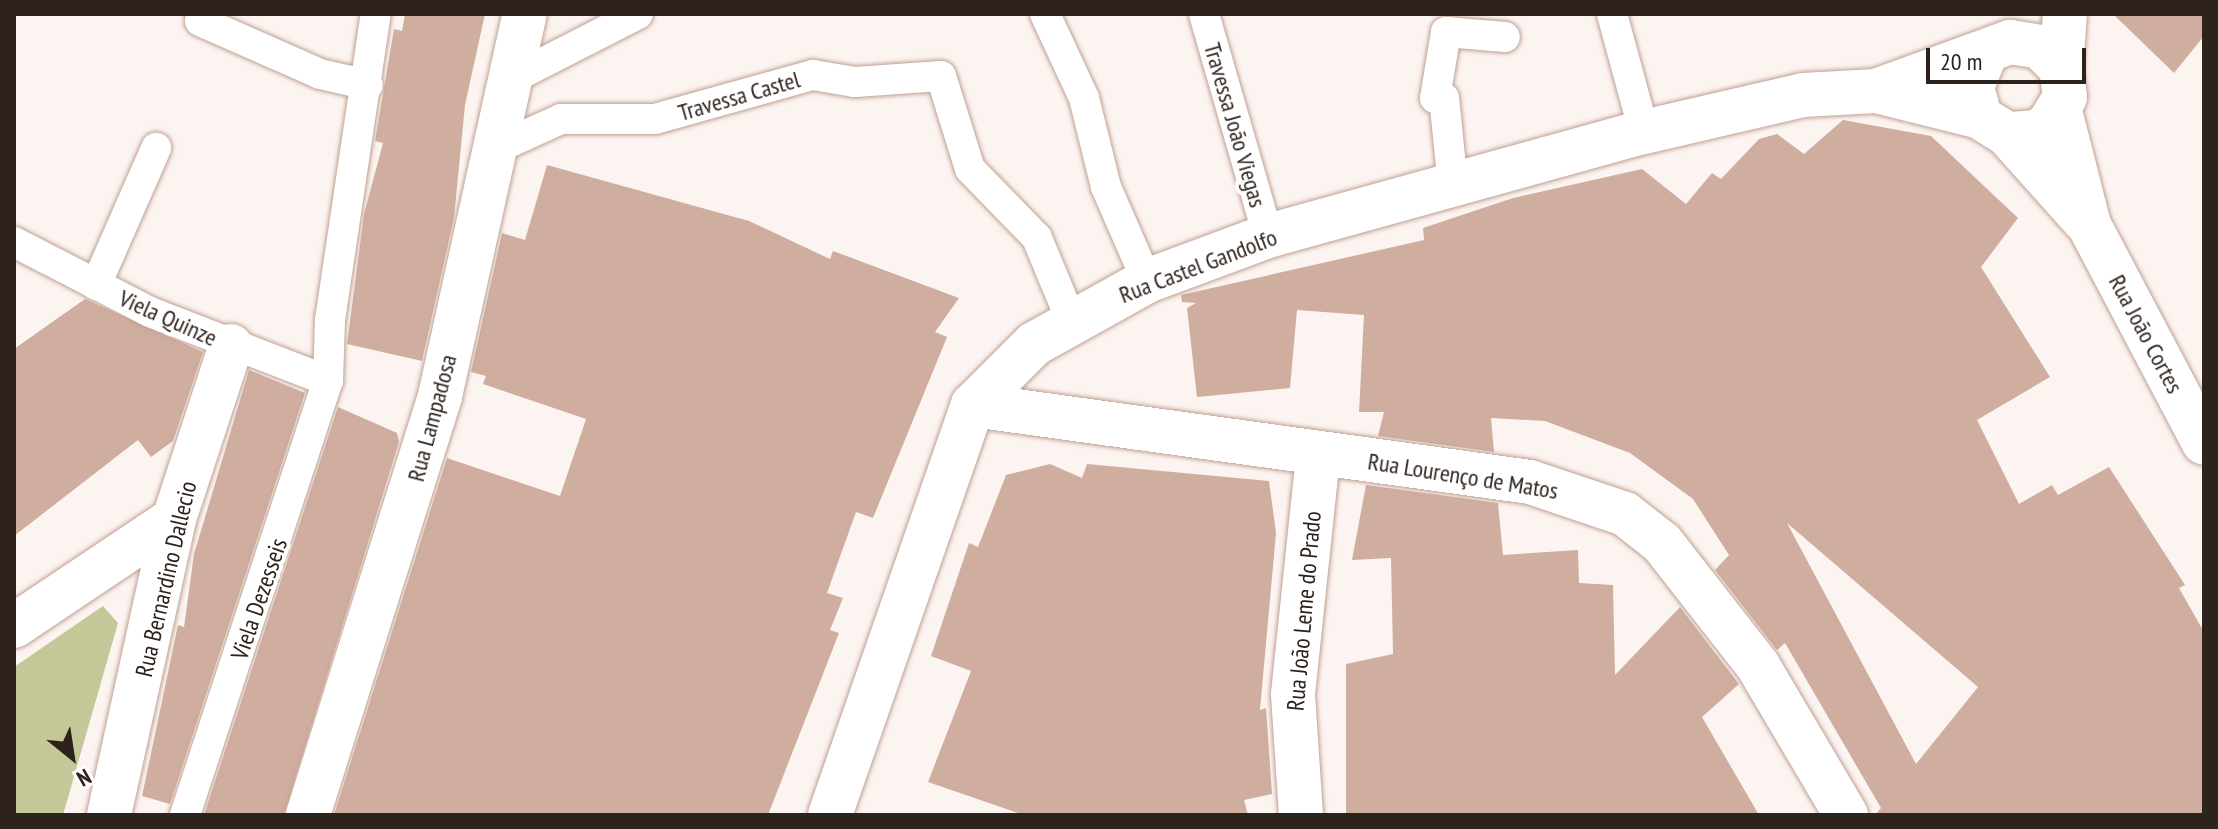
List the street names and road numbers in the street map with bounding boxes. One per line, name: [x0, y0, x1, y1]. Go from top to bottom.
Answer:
street label: Travessa João Viegas: [1198, 39, 1272, 211]
street label: Travessa Castel: [675, 65, 803, 127]
street label: Rua Castel Gandolfo: [1115, 223, 1281, 309]
street label: Rua João Cortes: [2103, 270, 2189, 398]
street label: Viela Quinze: [115, 284, 221, 352]
street label: Rua Lampadosa: [401, 351, 463, 485]
street label: Rua Lourenço de Matos: [1366, 447, 1560, 505]
street label: Rua Bernardino Dallecio: [129, 478, 203, 680]
street label: Rua João Leme do Prado: [1281, 510, 1327, 712]
street label: Viela Dezesseis: [225, 534, 293, 664]

